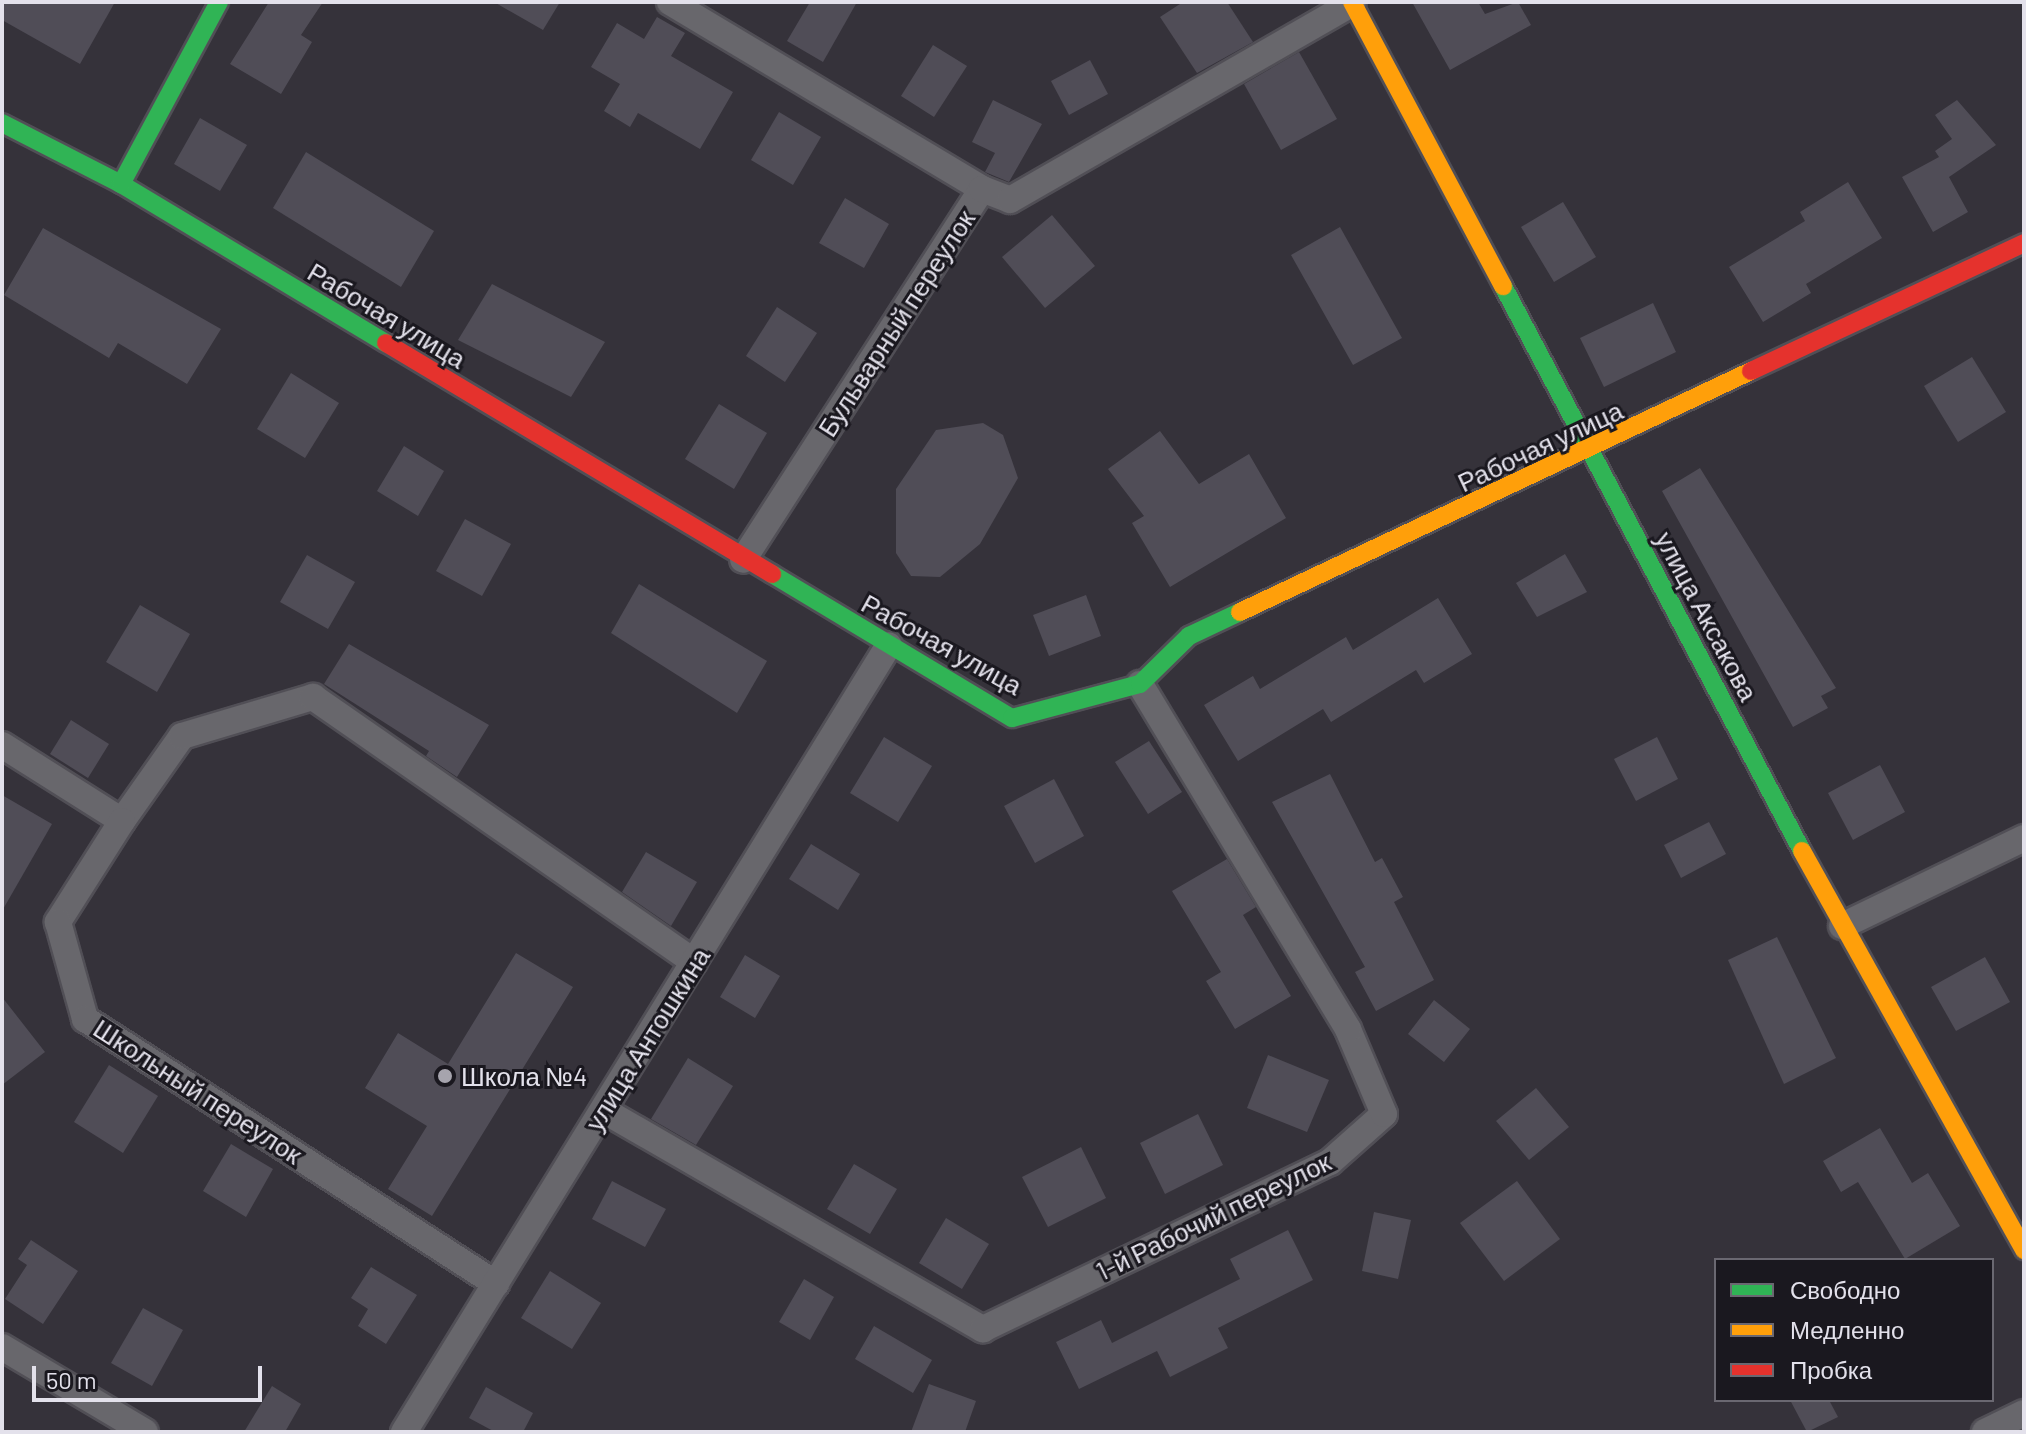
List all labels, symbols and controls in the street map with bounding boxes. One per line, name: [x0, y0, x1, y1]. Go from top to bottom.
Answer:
street label: Бульварный переулок: [811, 204, 981, 442]
street label: Рабочая улица: [302, 256, 472, 374]
street label: Рабочая улица: [1453, 394, 1627, 498]
street label: улица Аксакова: [1649, 526, 1765, 706]
street label: Рабочая улица: [856, 587, 1028, 701]
street label: улица Антошкина: [578, 942, 716, 1136]
street label: Школьный переулок: [88, 1012, 308, 1170]
place label: Школа №4: [461, 1060, 587, 1092]
marker: Школа №4: [436, 1067, 454, 1085]
street label: 1-й Рабочий переулок: [1090, 1146, 1336, 1286]
legend: [1714, 1258, 1994, 1402]
text: Свободно: [1790, 1275, 1900, 1304]
text: Медленно: [1790, 1315, 1904, 1344]
scale bar: [36, 1350, 266, 1400]
text: Пробка: [1790, 1355, 1872, 1384]
text: 50 m: [46, 1365, 97, 1394]

